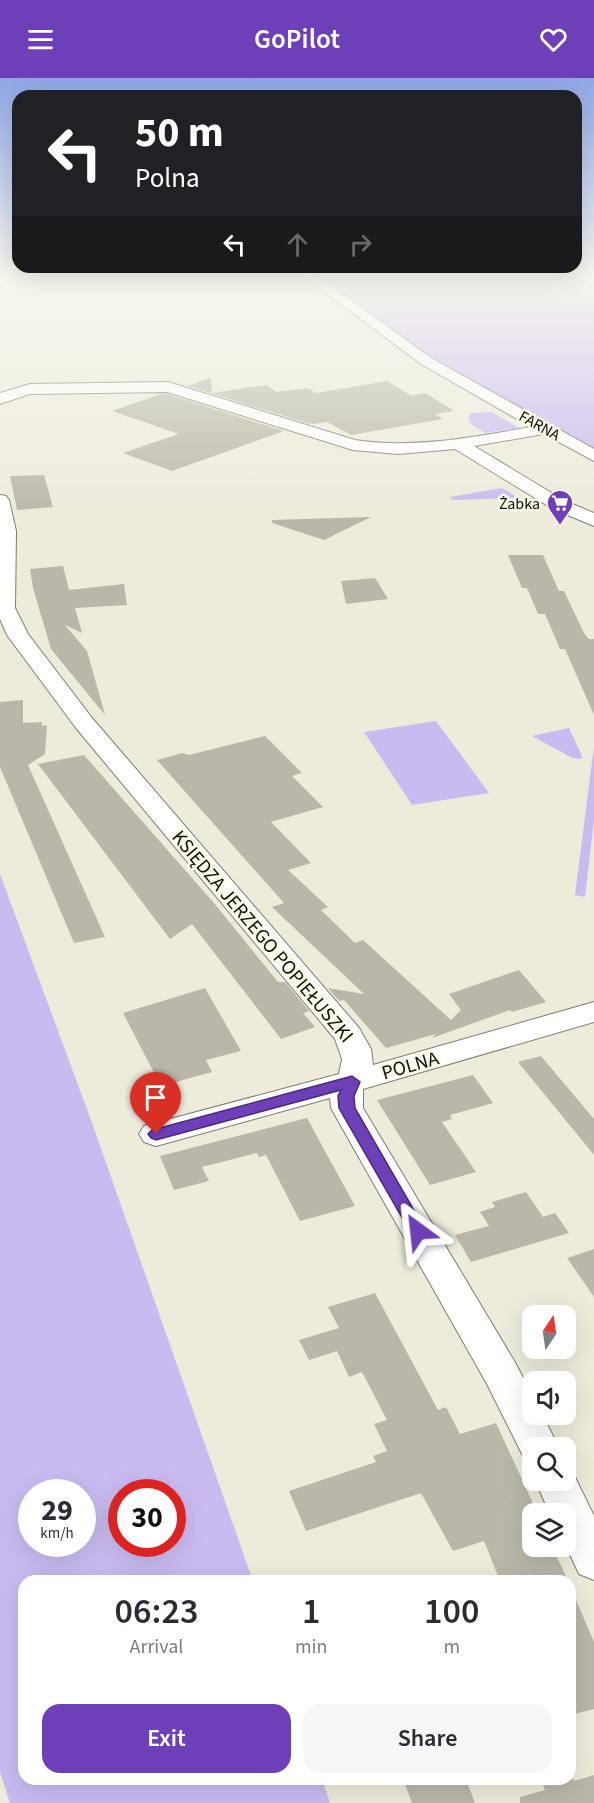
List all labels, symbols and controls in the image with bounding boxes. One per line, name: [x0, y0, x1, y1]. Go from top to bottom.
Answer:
text: GoPilot: [254, 20, 340, 59]
icon: menu: [24, 23, 57, 56]
icon: heart: [537, 23, 570, 56]
text: 50 m: [135, 103, 224, 163]
icon: left: [36, 114, 114, 192]
text: Polna: [135, 159, 200, 198]
icon: left: [218, 228, 251, 261]
icon: ahead: [281, 228, 314, 261]
icon: right: [344, 228, 377, 261]
street label: FARNA: [515, 406, 564, 446]
supermarket icon: Żabka: [545, 488, 575, 526]
place label: Żabka: [499, 493, 540, 515]
street label: KSIĘDZA JERZEGO POPIEŁUSZKI: [165, 824, 360, 1049]
street label: POLNA: [378, 1044, 442, 1087]
pin: [130, 1072, 181, 1134]
icon: arrive: [139, 1081, 172, 1114]
position arrow: [386, 1199, 450, 1263]
north arrow: [522, 1305, 576, 1359]
map controls: [522, 1305, 576, 1557]
button: sound: [522, 1371, 576, 1425]
button: search: [522, 1437, 576, 1491]
speed limit sign: 30: [108, 1479, 186, 1557]
text: 29: [41, 1489, 73, 1532]
button: layers: [522, 1503, 576, 1557]
text: km/h: [40, 1523, 74, 1544]
text: 06:23: [115, 1586, 198, 1637]
text: 1: [302, 1586, 320, 1637]
text: 100: [424, 1586, 479, 1637]
text: Arrival: [130, 1633, 183, 1661]
text: min: [295, 1633, 327, 1661]
text: m: [443, 1633, 460, 1661]
button: Exit: [42, 1704, 291, 1773]
button: Share: [303, 1704, 552, 1773]

